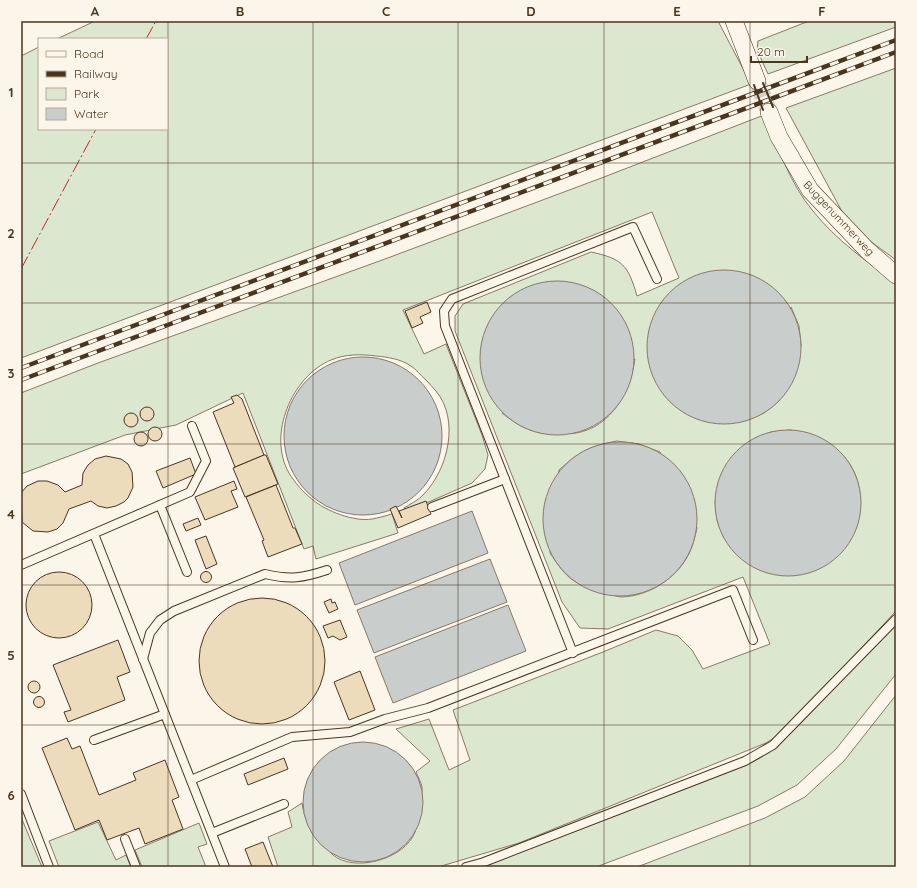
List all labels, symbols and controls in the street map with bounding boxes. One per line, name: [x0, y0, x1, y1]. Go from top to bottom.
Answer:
text: A: [91, 3, 100, 19]
text: B: [236, 3, 244, 19]
text: C: [382, 3, 390, 19]
text: D: [526, 3, 536, 19]
text: E: [673, 3, 681, 19]
text: F: [818, 3, 826, 19]
legend: [38, 38, 168, 130]
scale bar: [751, 38, 807, 64]
text: 20 m: [757, 44, 785, 59]
text: Road: [74, 46, 104, 61]
text: Railway: [74, 66, 118, 81]
text: 1: [8, 84, 14, 100]
text: Park: [74, 86, 99, 101]
text: Water: [74, 106, 109, 121]
street label: Buggenummerweg: [800, 177, 878, 259]
text: 2: [7, 225, 15, 241]
text: 3: [8, 365, 15, 381]
text: 4: [7, 506, 15, 522]
text: 5: [7, 647, 15, 663]
text: 6: [7, 787, 15, 803]

